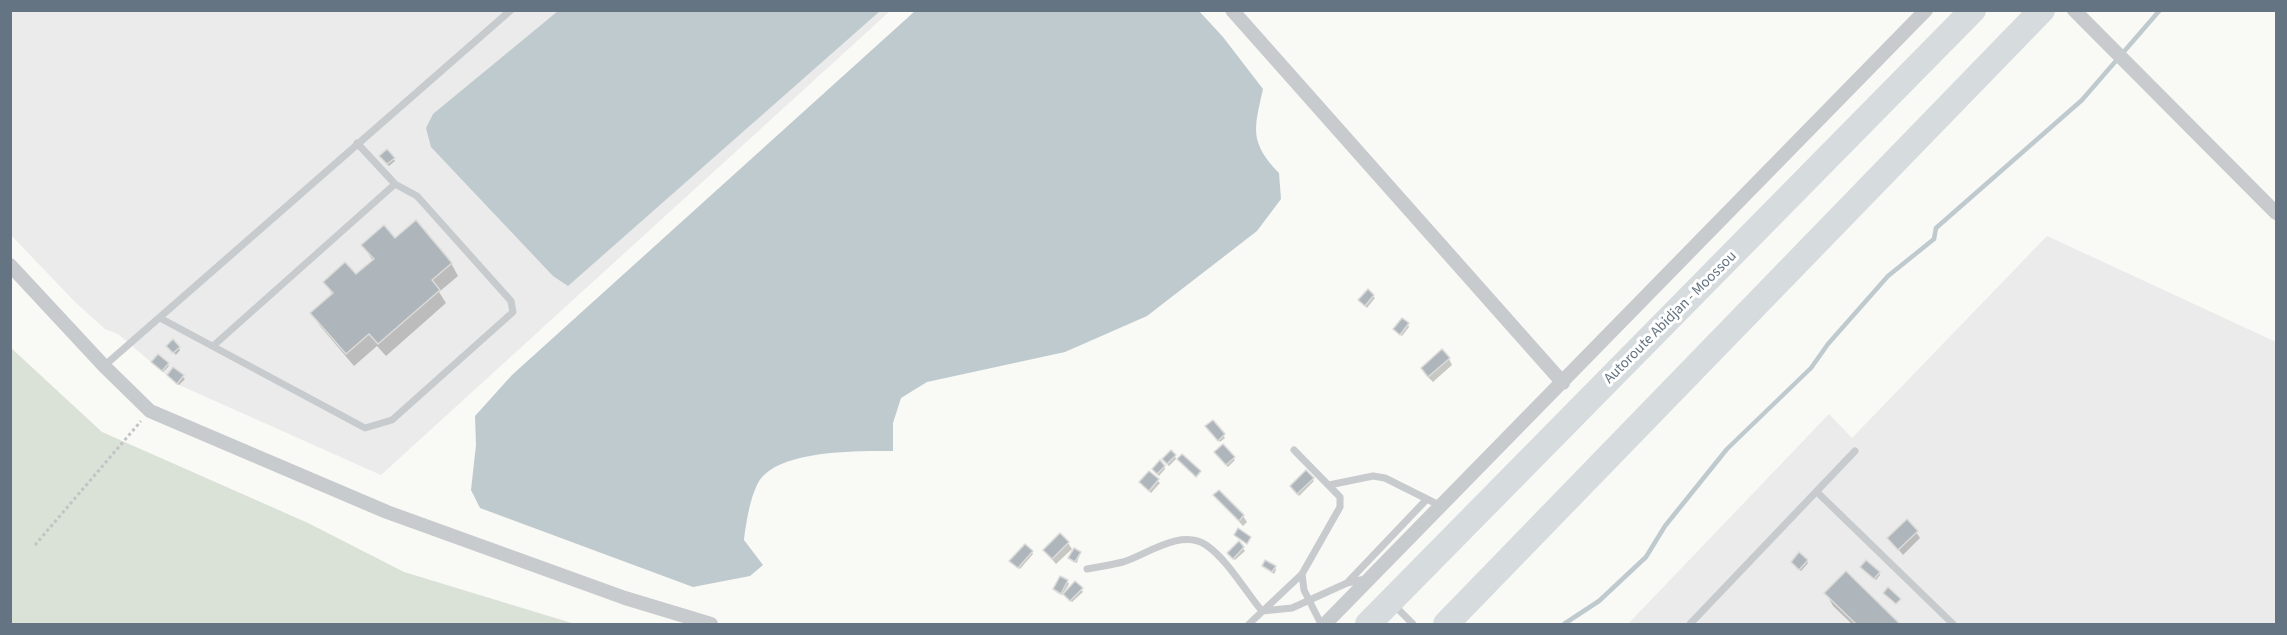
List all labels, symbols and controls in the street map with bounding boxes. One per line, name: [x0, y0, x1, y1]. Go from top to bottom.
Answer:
street label: Autoroute Abidjan - Moossou: [1601, 248, 1741, 388]

